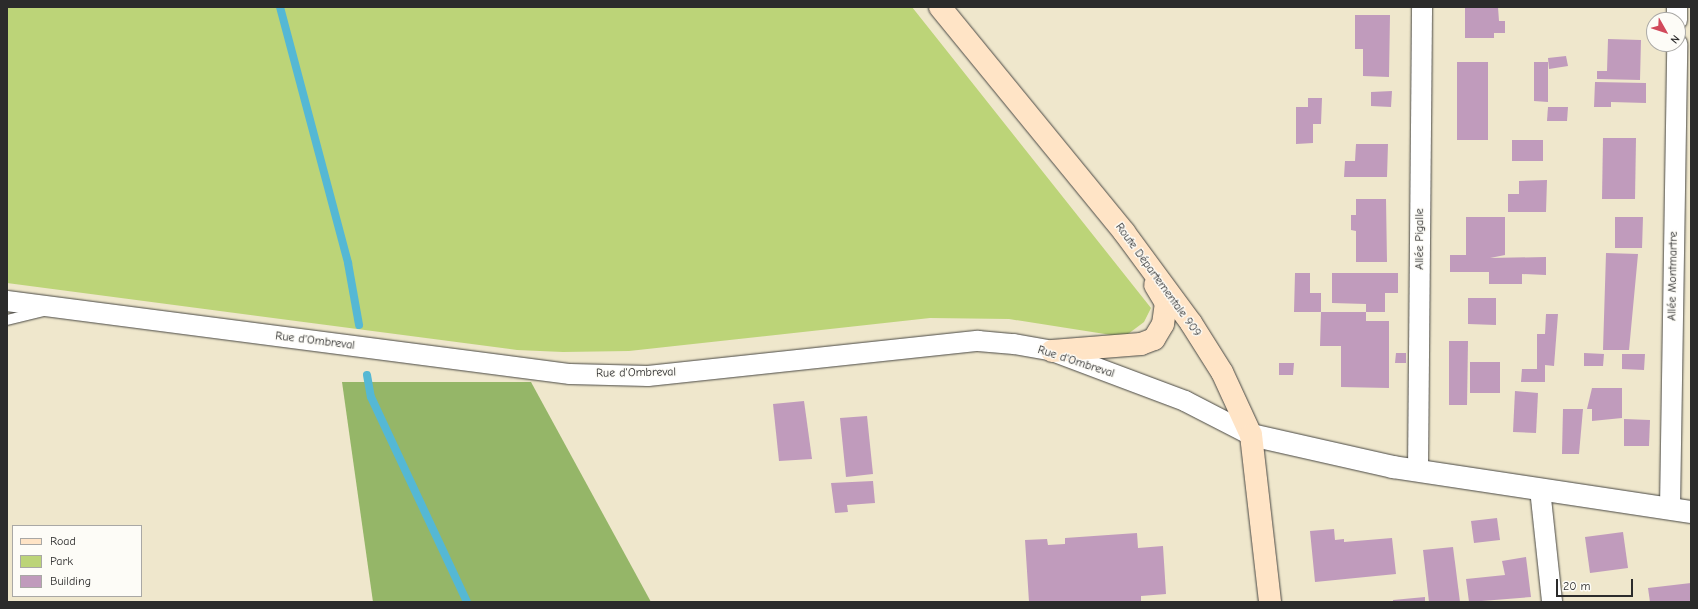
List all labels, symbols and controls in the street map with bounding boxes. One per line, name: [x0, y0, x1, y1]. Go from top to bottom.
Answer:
north arrow: [1646, 12, 1686, 52]
text: N: [1668, 32, 1682, 46]
street label: Allée Pigalle: [1413, 208, 1427, 270]
street label: Route Départementale 909: [1112, 220, 1204, 340]
street label: Allée Montmartre: [1665, 231, 1681, 321]
street label: Rue d'Ombreval: [274, 329, 356, 353]
street label: Rue d'Ombreval: [1036, 343, 1116, 381]
street label: Rue d'Ombreval: [596, 365, 676, 381]
legend: [12, 525, 142, 597]
text: Road: [50, 534, 76, 548]
text: Park: [50, 554, 73, 568]
scale bar: [1558, 571, 1635, 597]
text: Building: [50, 574, 91, 588]
text: 20 m: [1563, 579, 1591, 593]

